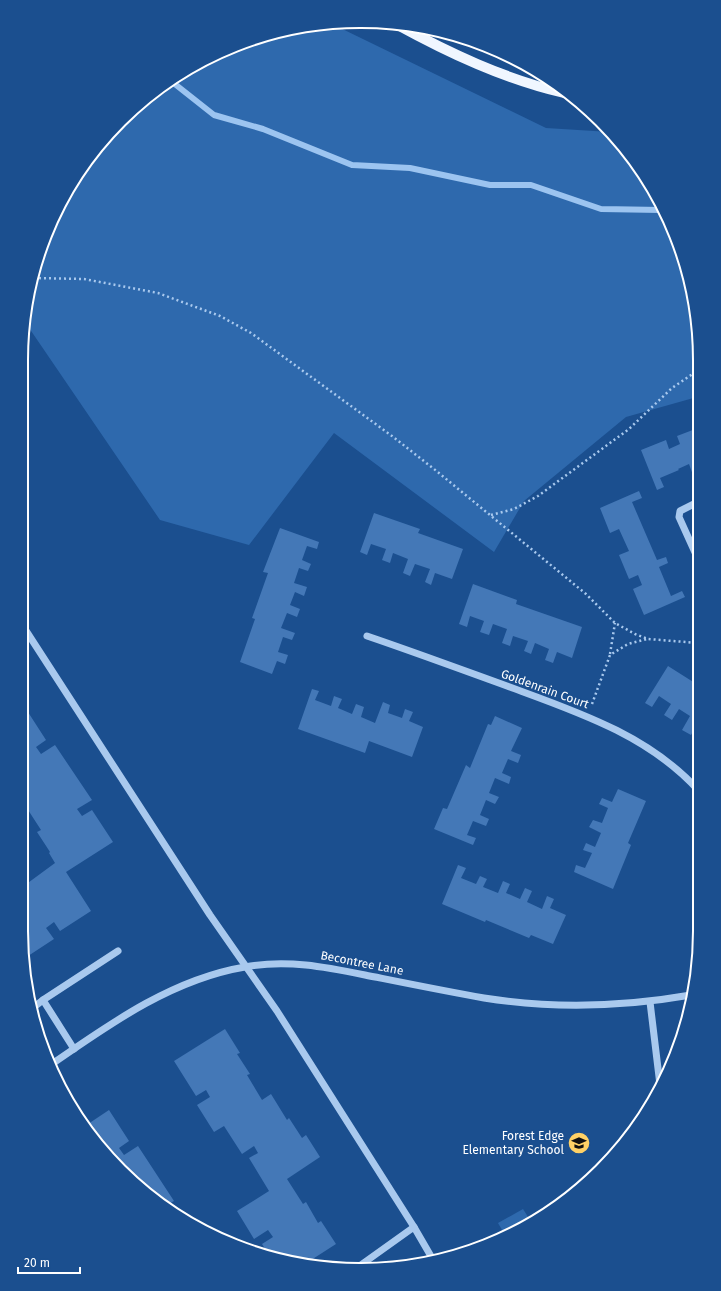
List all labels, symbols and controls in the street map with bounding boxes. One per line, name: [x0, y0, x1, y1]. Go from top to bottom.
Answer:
street label: Goldenrain Court: [499, 667, 592, 712]
street label: Becontree Lane: [319, 948, 405, 978]
place label: Forest Edge Elementary School: [462, 1129, 564, 1157]
school or university icon: Forest Edge Elementary School: [566, 1130, 592, 1156]
scale bar: [18, 1249, 80, 1275]
text: 20 m: [24, 1256, 50, 1270]

